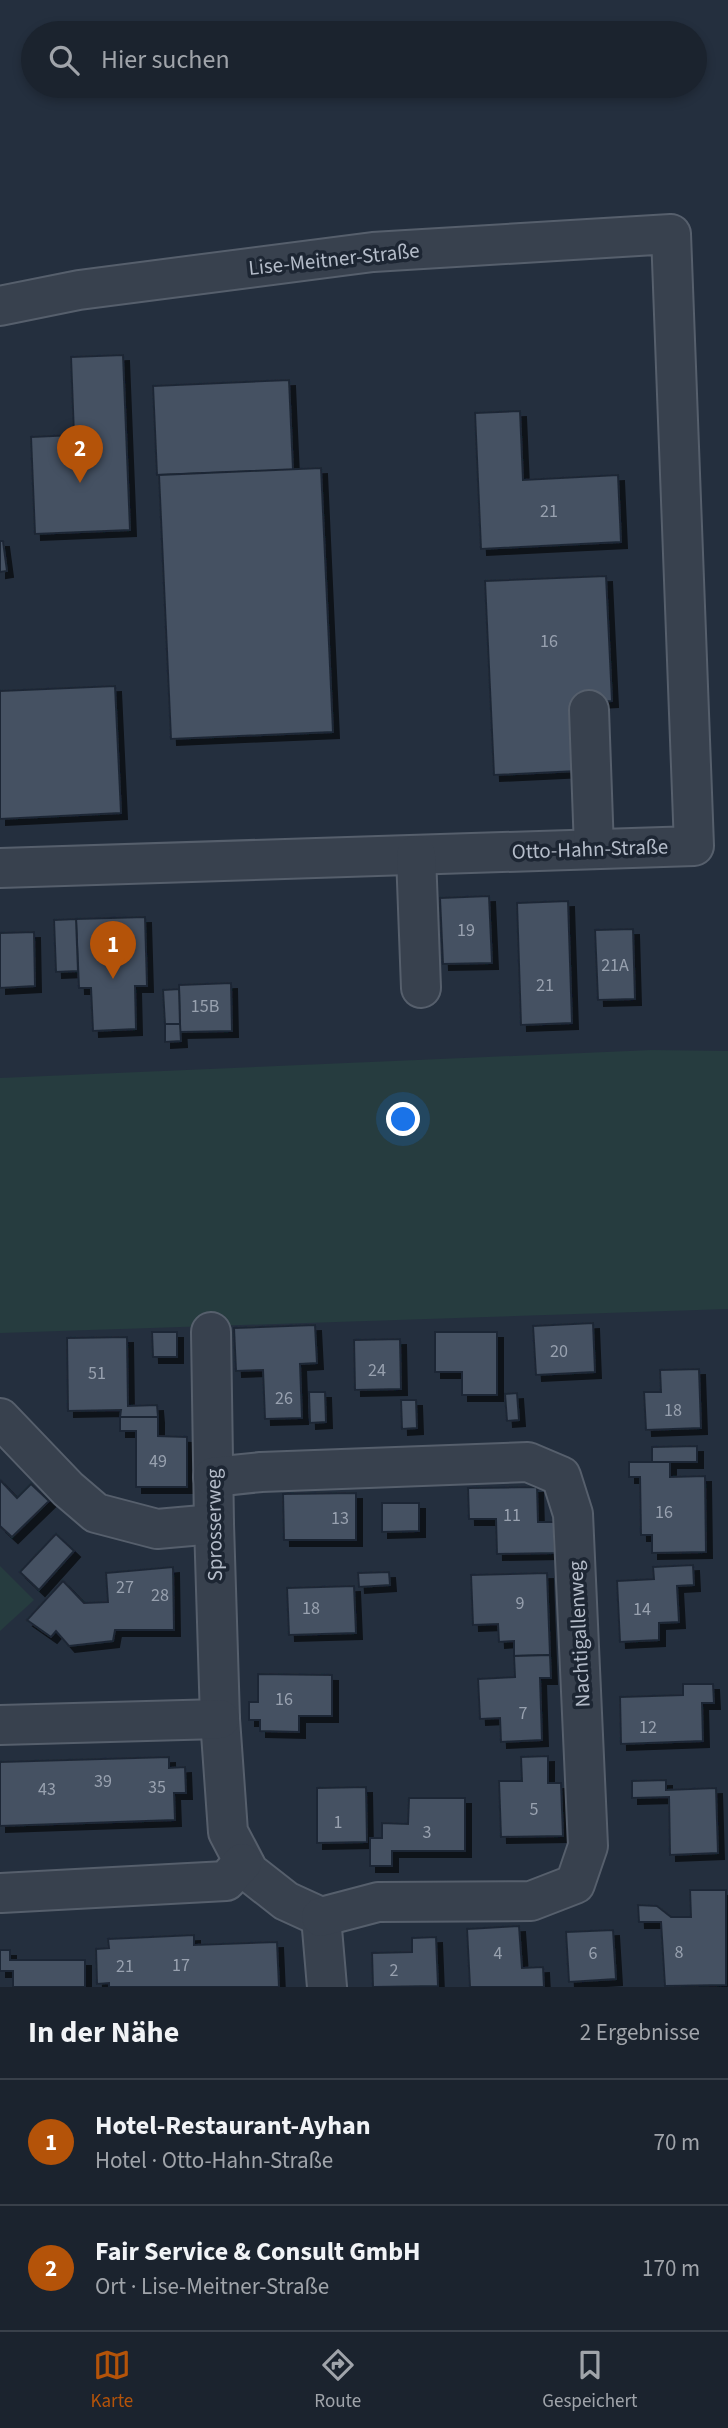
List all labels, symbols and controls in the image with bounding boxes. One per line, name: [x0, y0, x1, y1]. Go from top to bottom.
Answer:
search box: [21, 21, 707, 98]
icon: search: [45, 41, 83, 79]
text: Hier suchen: [101, 41, 230, 78]
street label: Lise-Meitner-Straße: [247, 235, 421, 283]
pin: 2: [57, 425, 103, 483]
house number: 21: [540, 499, 558, 524]
house number: 16: [540, 629, 558, 654]
street label: Otto-Hahn-Straße: [511, 831, 669, 867]
house number: 19: [457, 918, 475, 943]
pin: 1: [90, 921, 136, 979]
house number: 21A: [601, 953, 629, 978]
house number: 21: [536, 973, 554, 998]
house number: 15B: [191, 994, 219, 1019]
your location: [386, 1102, 420, 1136]
house number: 20: [550, 1339, 568, 1364]
house number: 24: [368, 1358, 386, 1383]
house number: 51: [88, 1361, 106, 1386]
house number: 26: [275, 1386, 293, 1411]
house number: 18: [664, 1398, 682, 1423]
house number: 49: [149, 1449, 167, 1474]
street label: Sprosserweg: [198, 1468, 230, 1582]
house number: 16: [655, 1500, 673, 1525]
house number: 11: [503, 1503, 521, 1528]
house number: 13: [331, 1506, 349, 1531]
street label: Nachtigallenweg: [560, 1560, 598, 1708]
house number: 27: [116, 1575, 134, 1600]
house number: 28: [151, 1583, 169, 1608]
house number: 9: [516, 1591, 525, 1616]
house number: 18: [302, 1596, 320, 1621]
house number: 14: [633, 1597, 651, 1622]
house number: 16: [275, 1687, 293, 1712]
house number: 7: [519, 1701, 528, 1726]
house number: 12: [639, 1715, 657, 1740]
house number: 39: [94, 1769, 112, 1794]
house number: 35: [148, 1775, 166, 1800]
house number: 43: [38, 1777, 56, 1802]
house number: 5: [530, 1797, 539, 1822]
house number: 1: [334, 1810, 342, 1835]
house number: 3: [423, 1820, 432, 1845]
house number: 8: [675, 1940, 684, 1965]
house number: 4: [494, 1941, 503, 1966]
house number: 6: [589, 1941, 598, 1966]
house number: 17: [172, 1953, 190, 1978]
house number: 21: [116, 1954, 134, 1979]
house number: 2: [390, 1958, 399, 1983]
text: In der Nähe: [28, 2011, 179, 2054]
text: 2 Ergebnisse: [580, 2016, 700, 2049]
text: Hotel-Restaurant-Ayhan: [95, 2107, 371, 2144]
text: 1: [45, 2126, 57, 2159]
text: 70 m: [653, 2126, 700, 2159]
text: Hotel · Otto-Hahn-Straße: [95, 2144, 333, 2177]
text: Fair Service & Consult GmbH: [95, 2233, 421, 2270]
text: 2: [45, 2252, 57, 2285]
text: 170 m: [642, 2252, 700, 2285]
text: Ort · Lise-Meitner-Straße: [95, 2270, 329, 2303]
tab: Karte: [91, 2346, 133, 2415]
tab: Route: [314, 2346, 361, 2415]
tab: Gespeichert: [542, 2346, 637, 2415]

